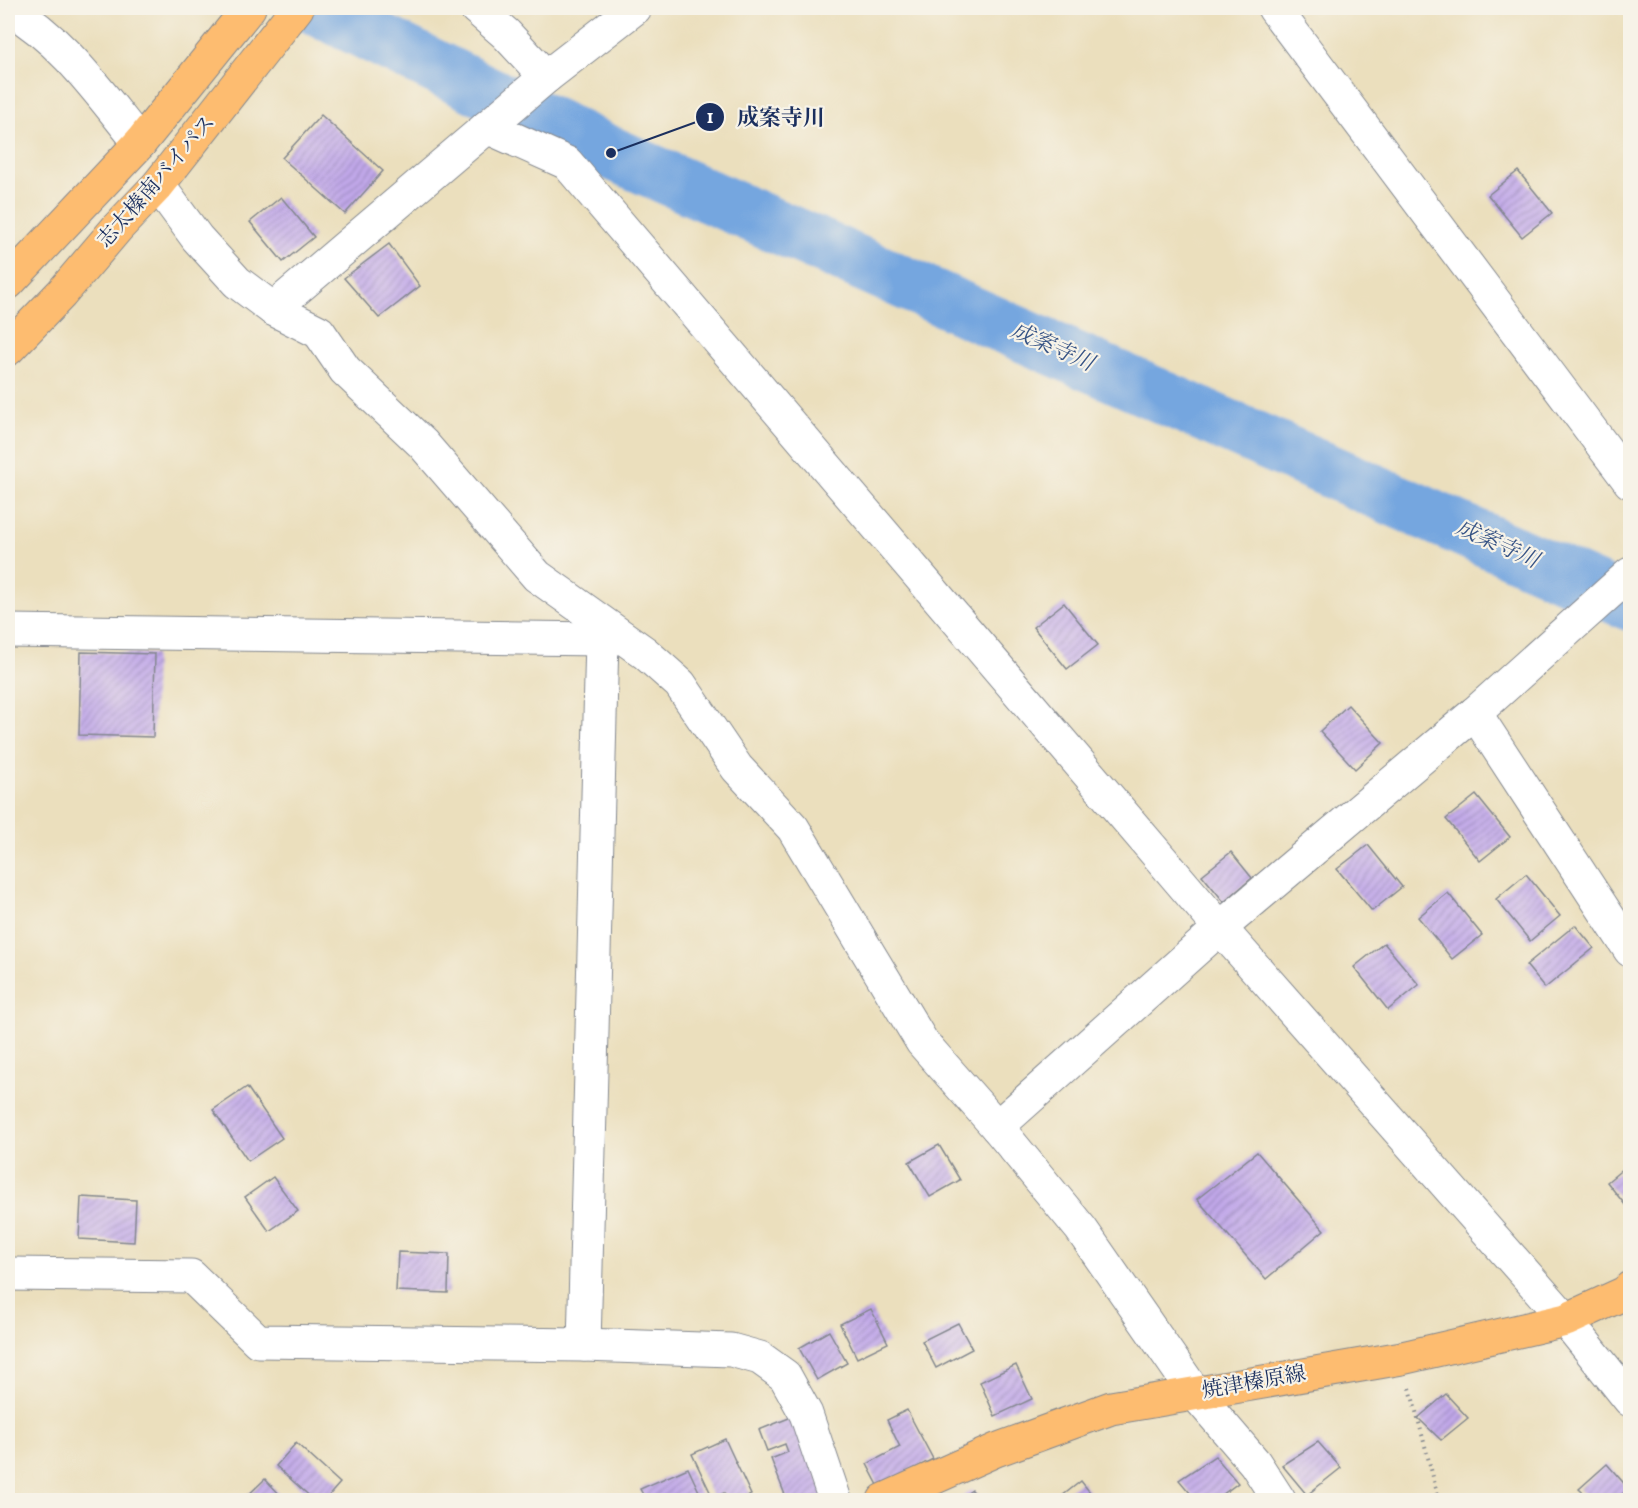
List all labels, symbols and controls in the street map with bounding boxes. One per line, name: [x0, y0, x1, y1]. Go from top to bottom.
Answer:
callout: 成案寺川: [695, 97, 837, 137]
text: 成案寺川: [737, 104, 825, 135]
text: 1: [706, 106, 714, 131]
street label: 志太榛南バイパス: [91, 109, 223, 255]
water label: 成案寺川: [1005, 316, 1100, 381]
water label: 成案寺川: [1450, 513, 1545, 578]
street label: 焼津榛原線: [1200, 1360, 1308, 1406]

